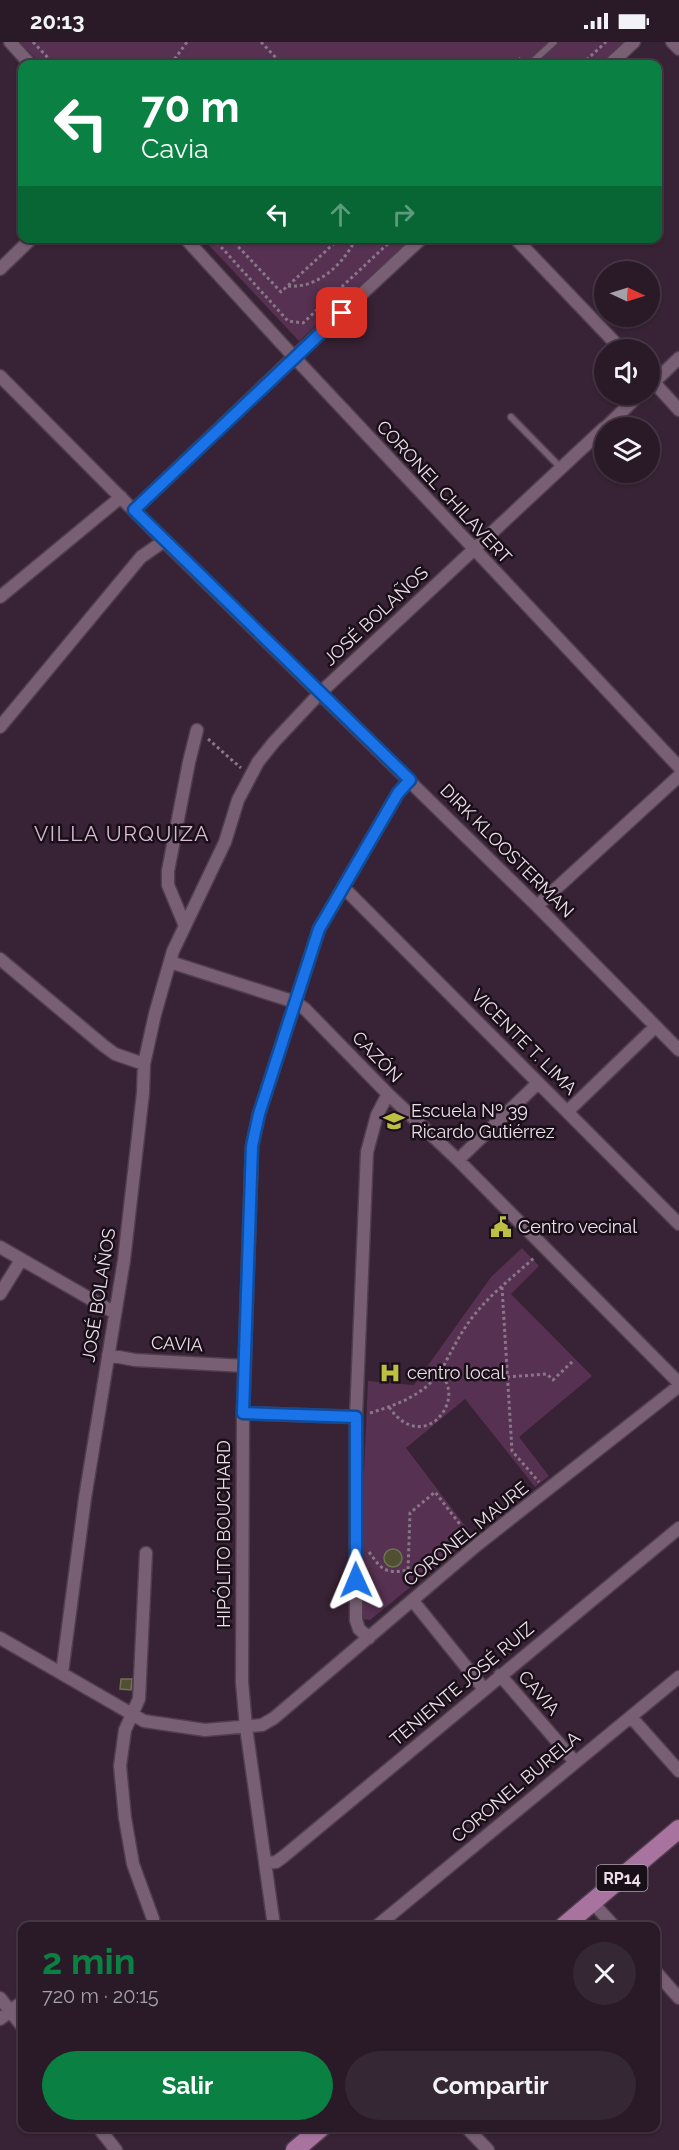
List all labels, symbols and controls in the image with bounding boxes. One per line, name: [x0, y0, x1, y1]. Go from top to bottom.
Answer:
text: 20:13: [30, 8, 85, 34]
text: 70 m: [141, 83, 240, 132]
icon: left: [42, 84, 120, 162]
text: Cavia: [141, 133, 209, 164]
icon: left: [261, 198, 294, 231]
icon: ahead: [324, 198, 357, 231]
icon: right: [387, 198, 420, 231]
north arrow: [594, 261, 660, 327]
map controls: [594, 261, 660, 483]
pin: [316, 287, 367, 338]
icon: arrive: [325, 296, 358, 329]
button: sound: [594, 339, 660, 405]
street label: CORONEL CHILAVERT: [373, 416, 516, 568]
button: layers: [594, 417, 660, 483]
street label: JOSÉ BOLAÑOS: [318, 561, 432, 669]
street label: DIRK KLOOSTERMAN: [436, 780, 578, 922]
district label: VILLA URQUIZA: [34, 821, 210, 846]
street label: VICENTE T. LIMA: [467, 985, 581, 1099]
street label: CAZÓN: [348, 1026, 407, 1087]
place label: Escuela Nº 39 Ricardo Gutiérrez: [411, 1100, 555, 1142]
school or university icon: Escuela Nº 39 Ricardo Gutiérrez: [382, 1109, 406, 1133]
public building icon: Centro vecinal: [489, 1215, 513, 1239]
place label: Centro vecinal: [518, 1216, 637, 1237]
street label: JOSÉ BOLAÑOS: [77, 1226, 119, 1363]
street label: CAVIA: [150, 1332, 204, 1355]
hospital icon: centro local: [378, 1361, 402, 1385]
place label: centro local: [407, 1362, 505, 1383]
street label: HIPÓLITO BOUCHARD: [212, 1440, 234, 1628]
street label: CORONEL MAURE: [399, 1477, 532, 1590]
position arrow: [324, 1548, 388, 1612]
street label: TENIENTE JOSÉ RUIZ: [385, 1617, 538, 1750]
street label: CAVIA: [514, 1666, 564, 1719]
street label: CORONEL BURELA: [447, 1727, 584, 1847]
road number: RP14: [596, 1865, 648, 1891]
text: 2 min: [42, 1940, 135, 1982]
button: close: [573, 1942, 636, 2005]
text: 720 m · 20:15: [42, 1984, 159, 2008]
button: Salir: [42, 2051, 333, 2120]
button: Compartir: [345, 2051, 636, 2120]

